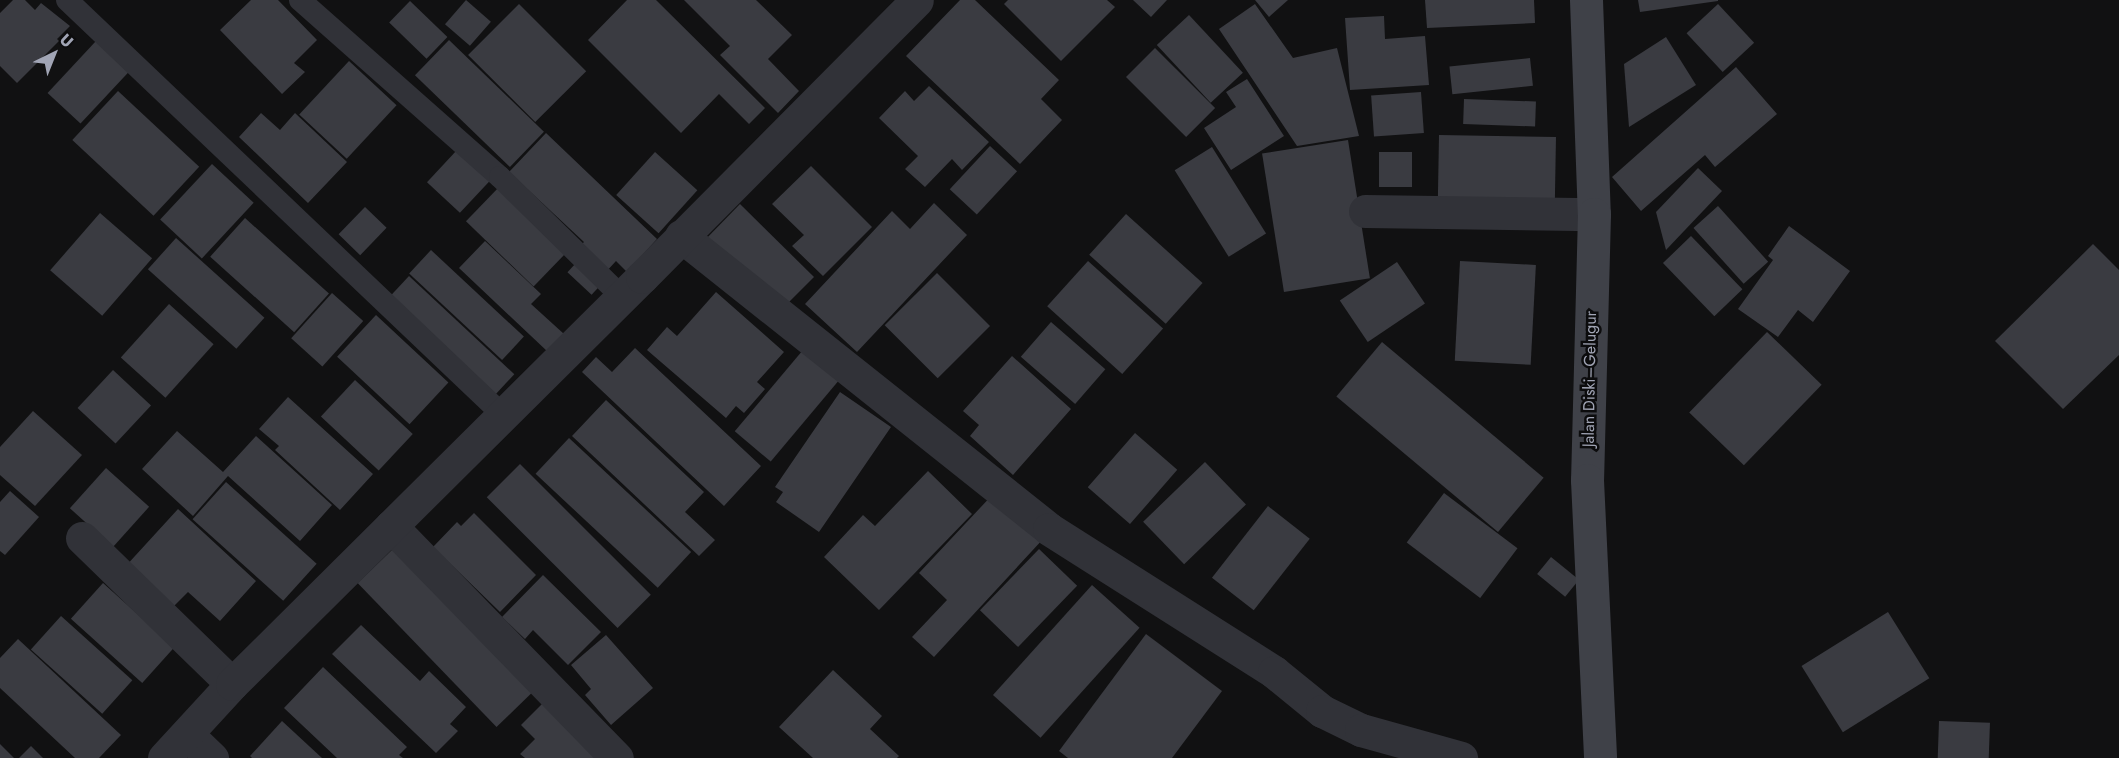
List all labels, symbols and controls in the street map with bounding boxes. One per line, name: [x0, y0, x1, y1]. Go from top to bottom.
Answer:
north arrow: [24, 24, 84, 84]
text: U: [55, 28, 79, 53]
street label: Jalan Diski–Gelugur: [1579, 311, 1601, 447]

